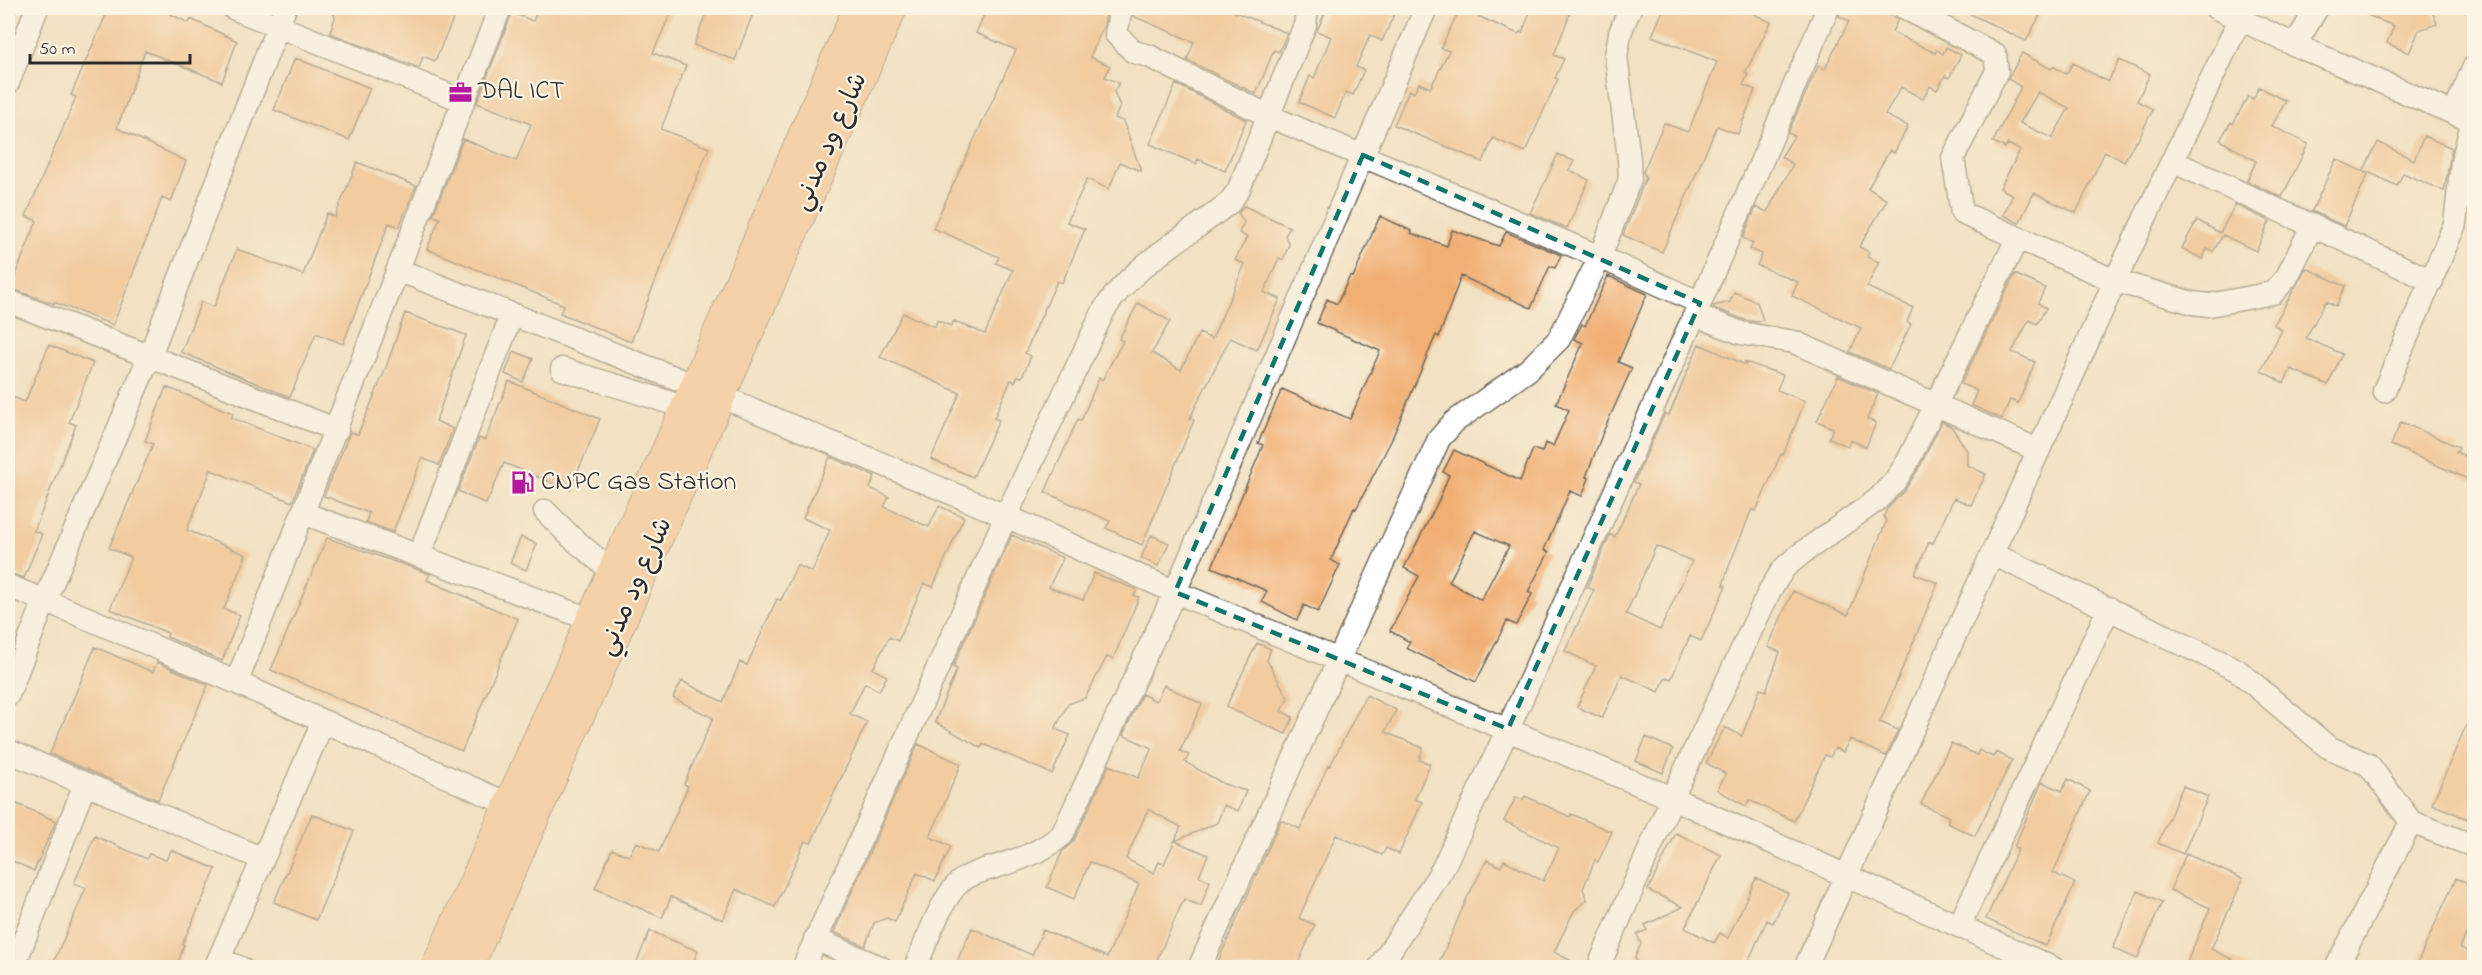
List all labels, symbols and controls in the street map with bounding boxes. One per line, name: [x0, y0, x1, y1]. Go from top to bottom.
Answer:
scale bar: [30, 27, 190, 65]
text: 50 m: [39, 37, 76, 63]
street label: شارع ود مدني: [784, 67, 879, 218]
place label: DAL ICT: [477, 73, 565, 111]
office icon: DAL ICT: [447, 79, 473, 105]
place label: CNPC Gas Station: [541, 464, 736, 502]
fuel station icon: CNPC Gas Station: [510, 470, 536, 496]
street label: شارع ود مدني: [589, 512, 684, 663]

